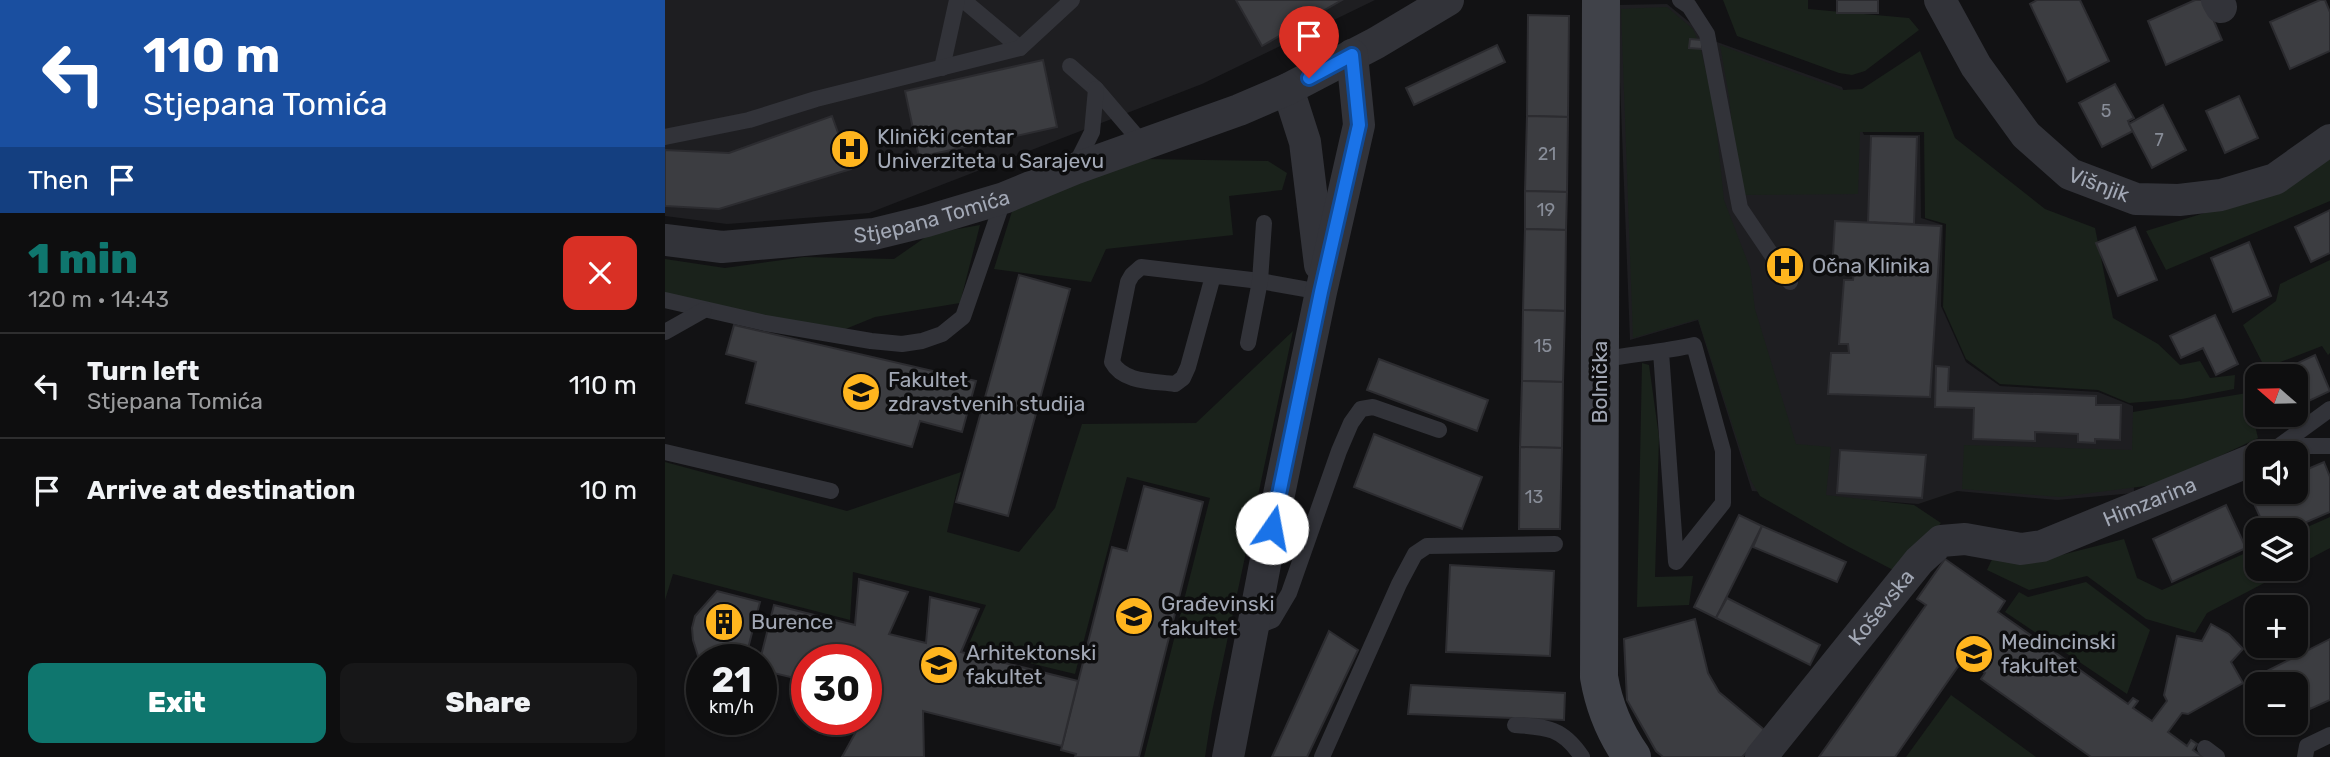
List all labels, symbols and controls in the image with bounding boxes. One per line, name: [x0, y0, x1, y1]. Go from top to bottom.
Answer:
pin: [1279, 6, 1339, 78]
icon: arrive: [1290, 17, 1328, 55]
text: 110 m: [143, 26, 280, 84]
icon: left: [28, 28, 119, 119]
text: Stjepana Tomića: [143, 85, 388, 123]
house number: 5: [2101, 100, 2111, 122]
place label: Klinički centar Univerziteta u Sarajevu: [877, 124, 1104, 173]
hospital icon: Klinički centar Univerziteta u Sarajevu: [829, 128, 871, 170]
house number: 7: [2154, 129, 2164, 151]
house number: 21: [1538, 143, 1556, 165]
icon: arrive: [103, 161, 141, 199]
street label: Višnjik: [2065, 162, 2133, 207]
text: Then: [28, 165, 89, 196]
street label: Stjepana Tomića: [853, 184, 1013, 248]
house number: 19: [1537, 199, 1555, 221]
text: 1 min: [28, 234, 138, 284]
button: close: [563, 236, 637, 310]
hospital icon: Očna Klinika: [1764, 245, 1806, 287]
place label: Očna Klinika: [1812, 253, 1930, 278]
text: 120 m · 14:43: [28, 285, 169, 313]
house number: 15: [1534, 335, 1552, 357]
street label: Bolnička: [1587, 341, 1612, 423]
text: Turn left: [87, 356, 199, 387]
north arrow: [2245, 364, 2308, 427]
map controls: [2245, 364, 2308, 735]
icon: left: [28, 367, 66, 405]
place label: Fakultet zdravstvenih studija: [888, 367, 1085, 416]
text: 110 m: [569, 370, 637, 401]
school or university icon: Fakultet zdravstvenih studija: [840, 371, 882, 413]
text: Stjepana Tomića: [87, 387, 263, 415]
button: sound: [2245, 441, 2308, 504]
street label: Himzarina: [2099, 471, 2200, 532]
icon: arrive: [28, 472, 66, 510]
text: Arrive at destination: [87, 475, 355, 506]
text: 10 m: [580, 475, 637, 506]
house number: 13: [1525, 486, 1543, 508]
position arrow: [1235, 491, 1309, 565]
button: layers: [2245, 518, 2308, 581]
street label: Koševska: [1843, 564, 1919, 650]
place label: Građevinski fakultet: [1161, 591, 1275, 640]
school or university icon: Građevinski fakultet: [1113, 595, 1155, 637]
button: +: [2245, 595, 2308, 658]
building icon: Burence: [703, 601, 745, 643]
place label: Burence: [751, 609, 833, 634]
place label: Medincinski fakultet: [2001, 629, 2116, 678]
school or university icon: Medincinski fakultet: [1953, 633, 1995, 675]
place label: Arhitektonski fakultet: [966, 640, 1096, 689]
speed limit sign: 30: [791, 644, 882, 735]
school or university icon: Arhitektonski fakultet: [918, 644, 960, 686]
text: 21: [711, 659, 752, 701]
button: Exit: [28, 663, 326, 743]
button: Share: [340, 663, 637, 743]
button: −: [2245, 672, 2308, 735]
text: km/h: [709, 696, 754, 718]

